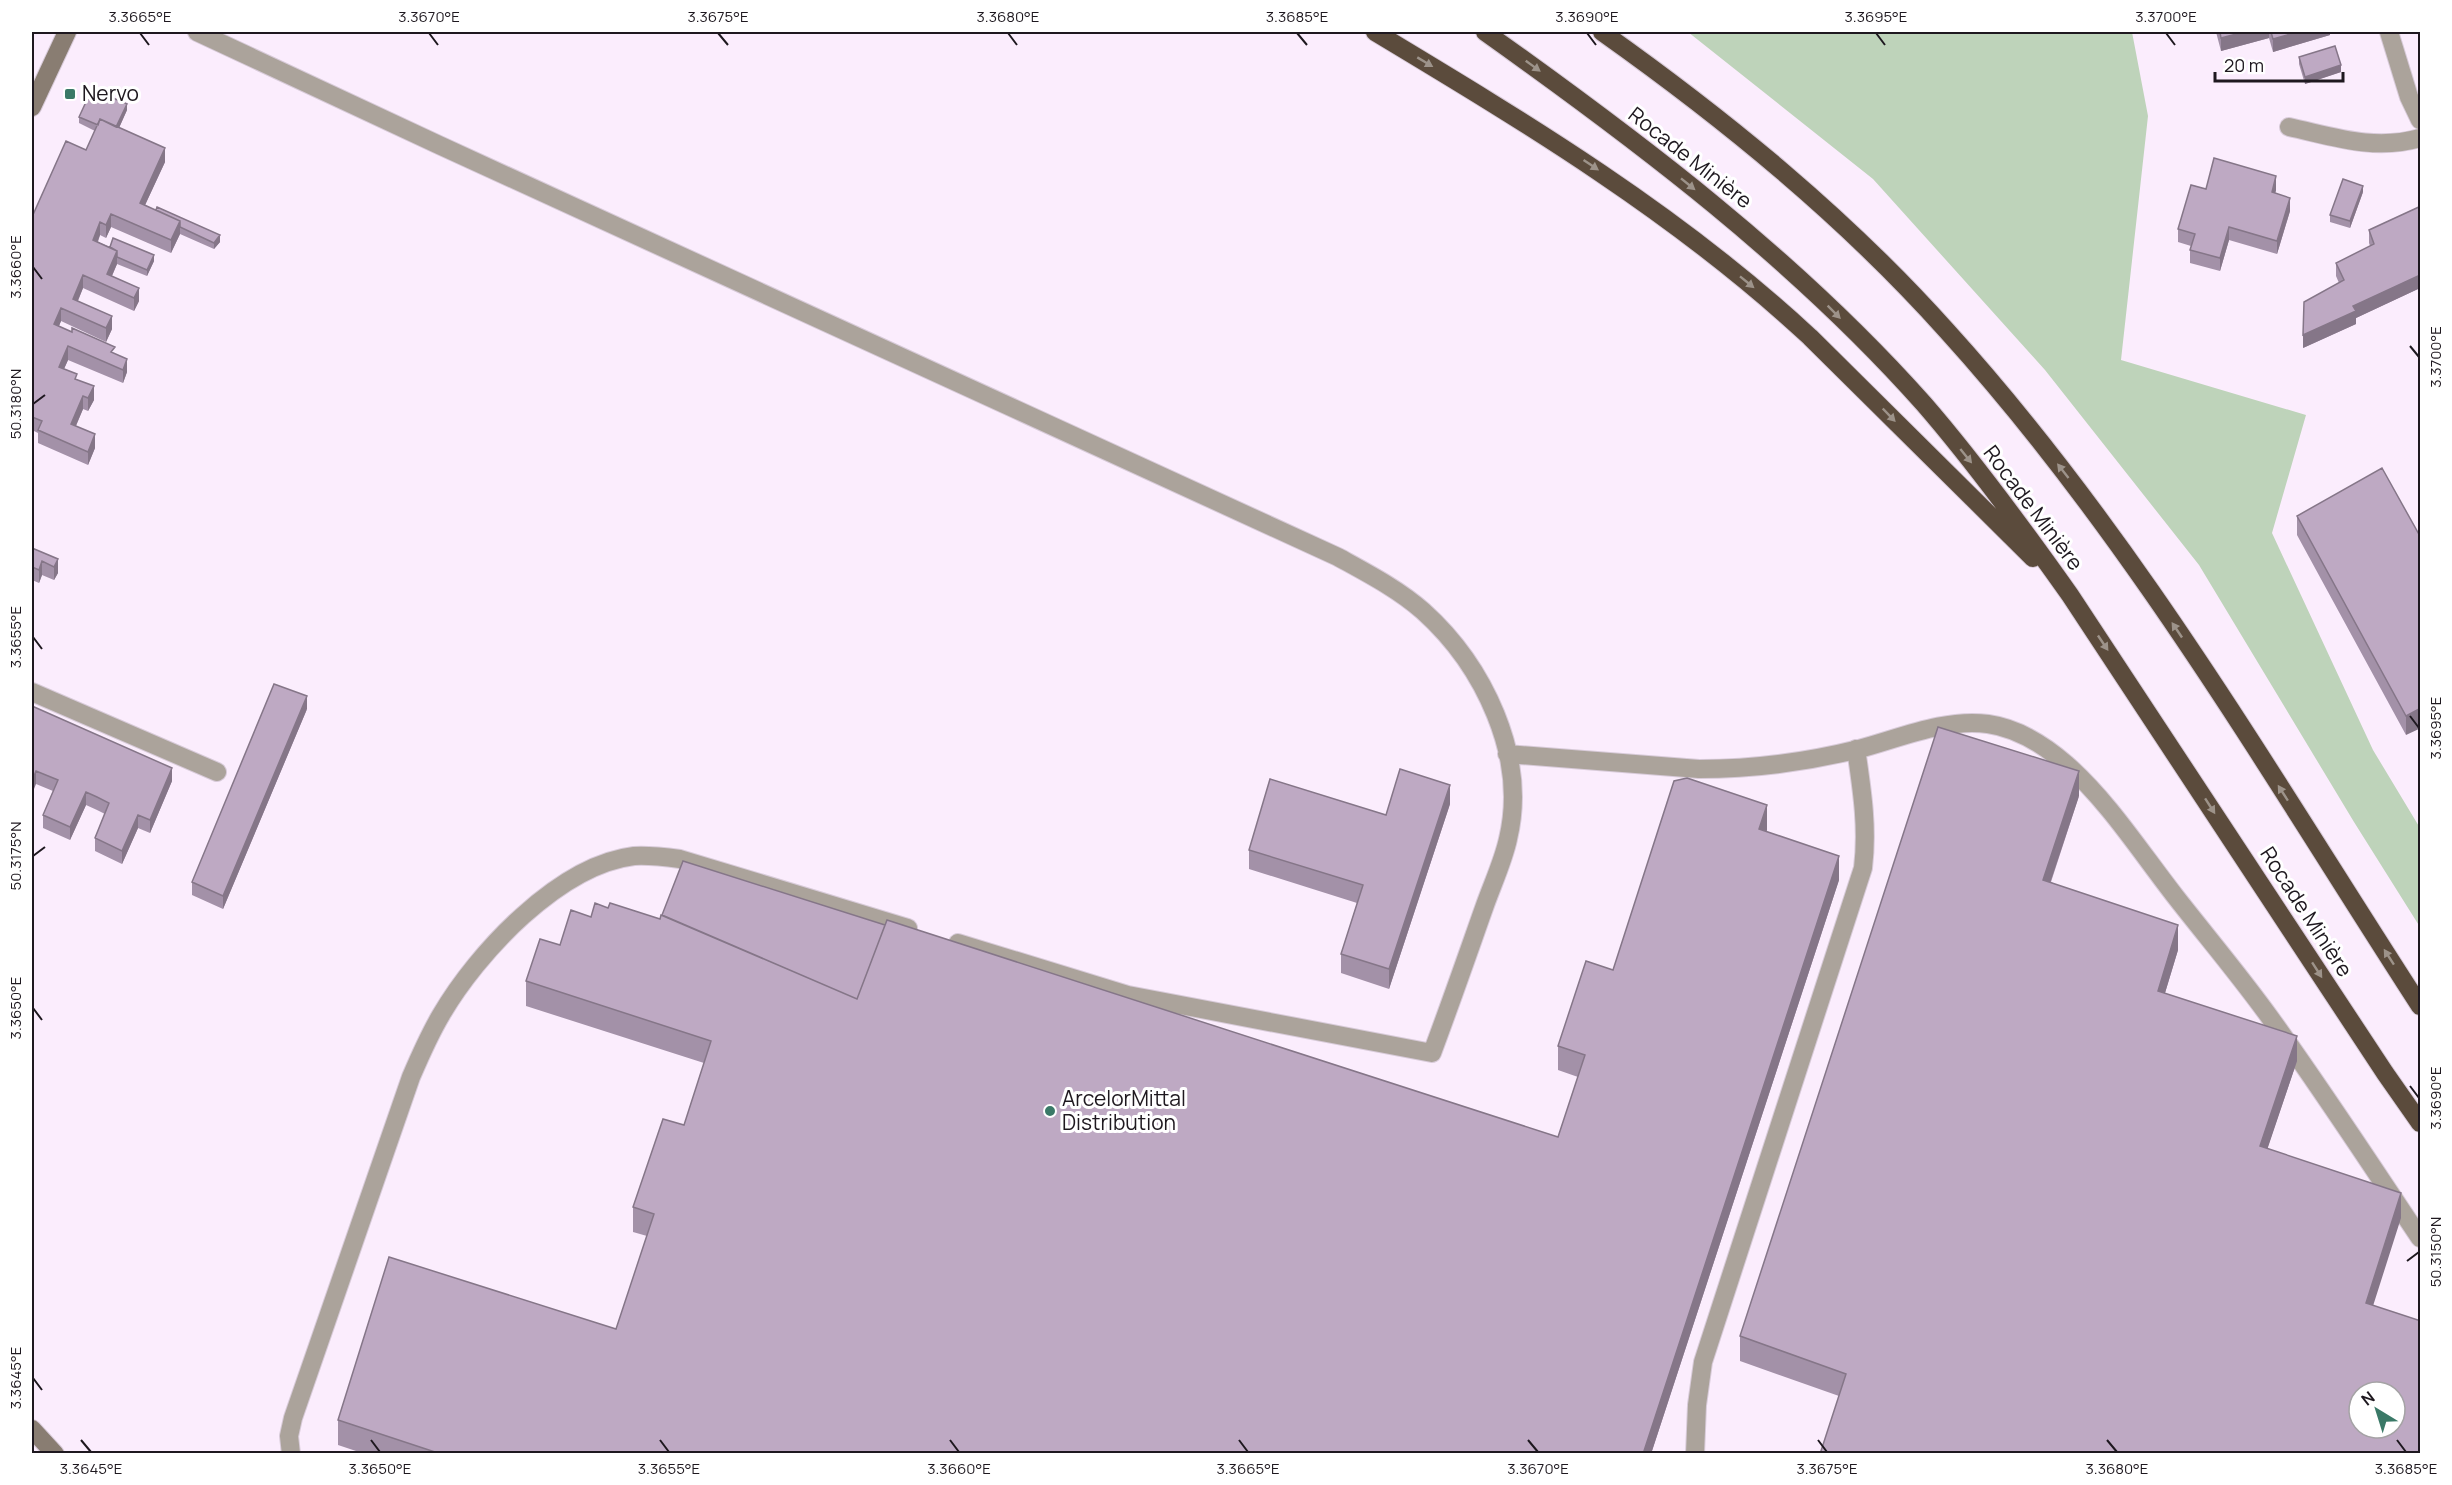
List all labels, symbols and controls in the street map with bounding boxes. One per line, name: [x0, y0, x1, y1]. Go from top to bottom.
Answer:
text: 3.3665°E: [109, 6, 171, 27]
text: 3.3670°E: [398, 6, 460, 27]
text: 3.3675°E: [687, 6, 749, 27]
text: 3.3680°E: [977, 6, 1039, 27]
text: 3.3685°E: [1266, 6, 1328, 27]
text: 3.3690°E: [1555, 6, 1619, 27]
text: 3.3695°E: [1845, 6, 1907, 27]
text: 3.3700°E: [2135, 6, 2197, 27]
scale bar: [2215, 45, 2342, 83]
text: 20 m: [2224, 53, 2264, 77]
one-way arrow: [1417, 56, 1433, 67]
one-way arrow: [1524, 60, 1540, 72]
place label: Nervo: [82, 79, 139, 107]
marker: Nervo: [63, 87, 77, 101]
street label: Rocade Minière: [1623, 100, 1758, 214]
one-way arrow: [1582, 159, 1598, 171]
one-way arrow: [1680, 177, 1696, 190]
text: 3.3660°E: [5, 235, 26, 299]
one-way arrow: [1739, 275, 1755, 288]
one-way arrow: [1827, 305, 1841, 319]
text: 3.3700°E: [2425, 326, 2446, 388]
text: 50.3180°N: [5, 369, 26, 439]
one-way arrow: [1882, 407, 1896, 422]
street label: Rocade Minière: [1978, 439, 2090, 576]
one-way arrow: [1959, 448, 1972, 464]
one-way arrow: [2057, 463, 2070, 479]
text: 3.3655°E: [5, 606, 26, 668]
one-way arrow: [2171, 621, 2182, 638]
one-way arrow: [2097, 635, 2109, 651]
text: 3.3695°E: [2425, 697, 2446, 759]
one-way arrow: [2277, 785, 2288, 801]
one-way arrow: [2204, 798, 2216, 814]
text: 50.3175°N: [5, 822, 26, 890]
street label: Rocade Minière: [2254, 841, 2359, 982]
one-way arrow: [2383, 949, 2394, 965]
one-way arrow: [2311, 961, 2322, 978]
text: 3.3650°E: [5, 977, 26, 1039]
text: 3.3690°E: [2425, 1066, 2446, 1130]
place label: ArcelorMittal Distribution: [1062, 1084, 1186, 1136]
marker: ArcelorMittal Distribution: [1043, 1104, 1057, 1118]
text: 50.3150°N: [2425, 1217, 2446, 1287]
text: 3.3645°E: [5, 1347, 26, 1409]
north arrow: [2347, 1380, 2407, 1440]
text: N: [2356, 1386, 2379, 1410]
text: 3.3645°E: [60, 1458, 122, 1479]
text: 3.3650°E: [349, 1458, 411, 1479]
text: 3.3655°E: [638, 1458, 700, 1479]
text: 3.3660°E: [927, 1458, 991, 1479]
text: 3.3665°E: [1217, 1458, 1279, 1479]
text: 3.3670°E: [1507, 1458, 1569, 1479]
text: 3.3675°E: [1796, 1458, 1858, 1479]
text: 3.3680°E: [2086, 1458, 2148, 1479]
text: 3.3685°E: [2375, 1458, 2437, 1479]

